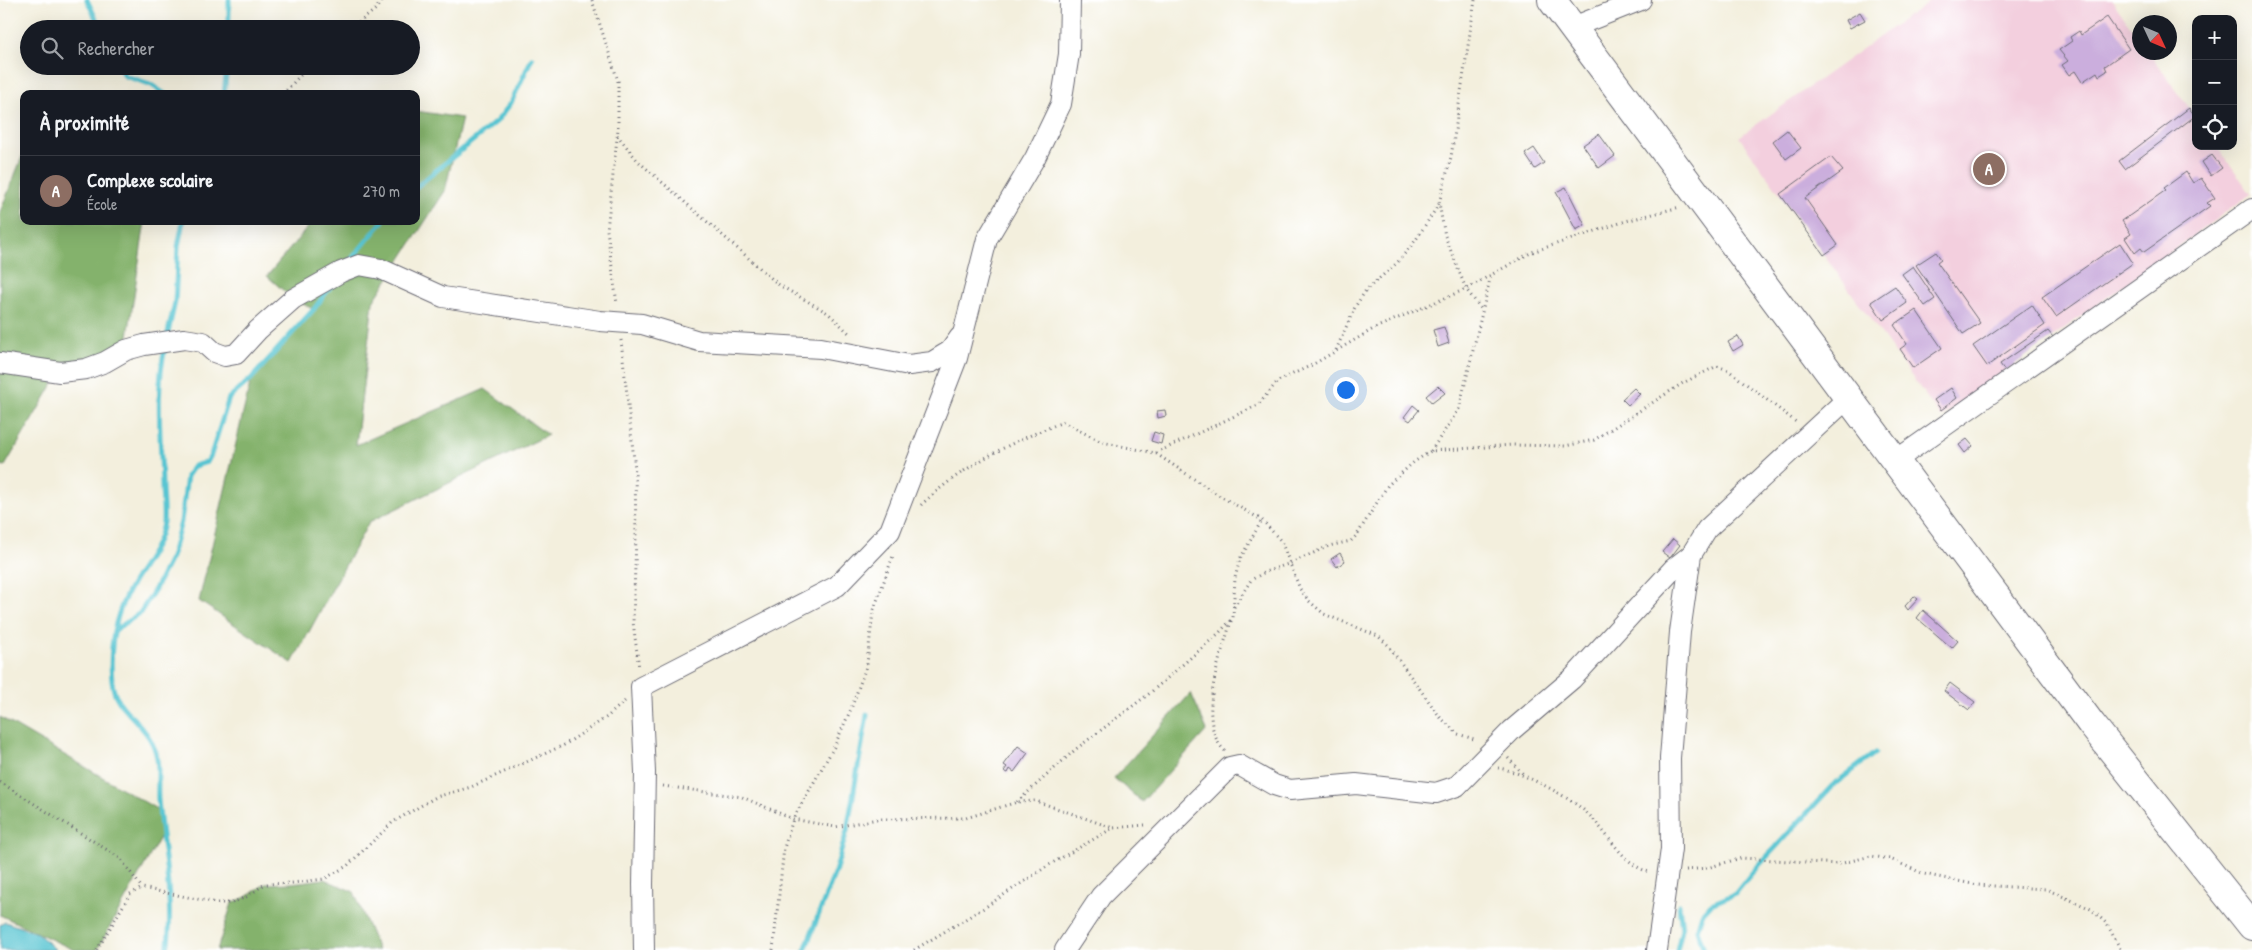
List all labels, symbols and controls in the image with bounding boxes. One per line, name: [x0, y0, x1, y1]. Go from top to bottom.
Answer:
north arrow: [2132, 15, 2177, 60]
map controls: [2192, 15, 2237, 150]
button: +: [2192, 15, 2237, 60]
search box: [20, 20, 420, 75]
icon: search: [38, 34, 66, 62]
text: Rechercher: [78, 35, 155, 61]
button: −: [2192, 60, 2237, 105]
button: locate: [2192, 105, 2237, 150]
text: À proximité: [40, 108, 129, 137]
pin: A: [1973, 150, 2005, 188]
text: Complexe scolaire: [87, 167, 213, 193]
text: A: [52, 180, 60, 202]
text: 270 m: [363, 180, 400, 202]
text: École: [87, 193, 117, 215]
your location: [1333, 377, 1359, 403]

